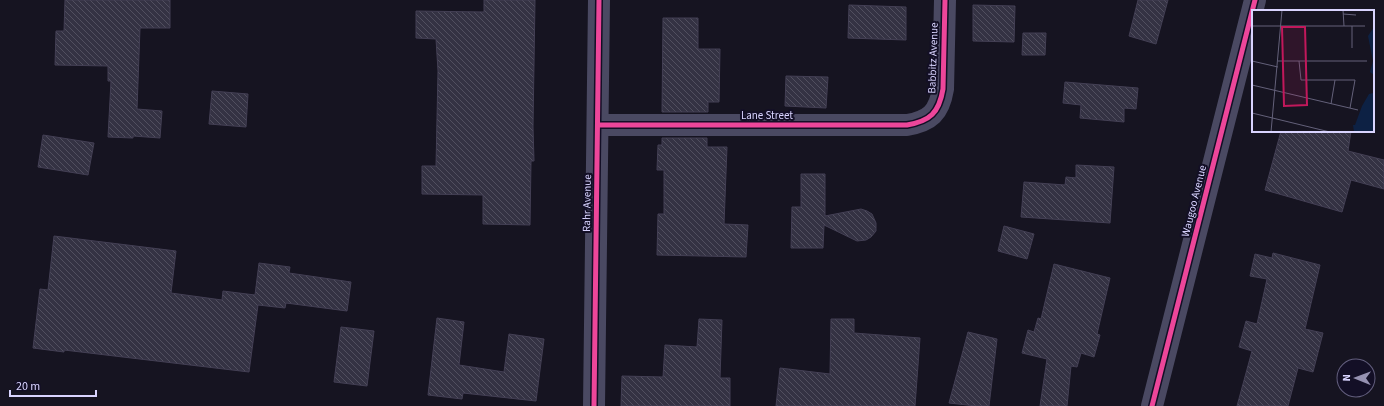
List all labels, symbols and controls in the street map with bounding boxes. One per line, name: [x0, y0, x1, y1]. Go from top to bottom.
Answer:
inset map: [1252, 10, 1374, 132]
street label: Babbitz Avenue: [924, 22, 942, 94]
street label: Lane Street: [741, 108, 793, 123]
street label: Waugoo Avenue: [1178, 163, 1210, 238]
street label: Rahr Avenue: [579, 174, 595, 232]
north arrow: [1336, 358, 1376, 398]
scale bar: [10, 372, 96, 398]
text: N: [1339, 374, 1354, 382]
text: 20 m: [16, 378, 40, 395]

